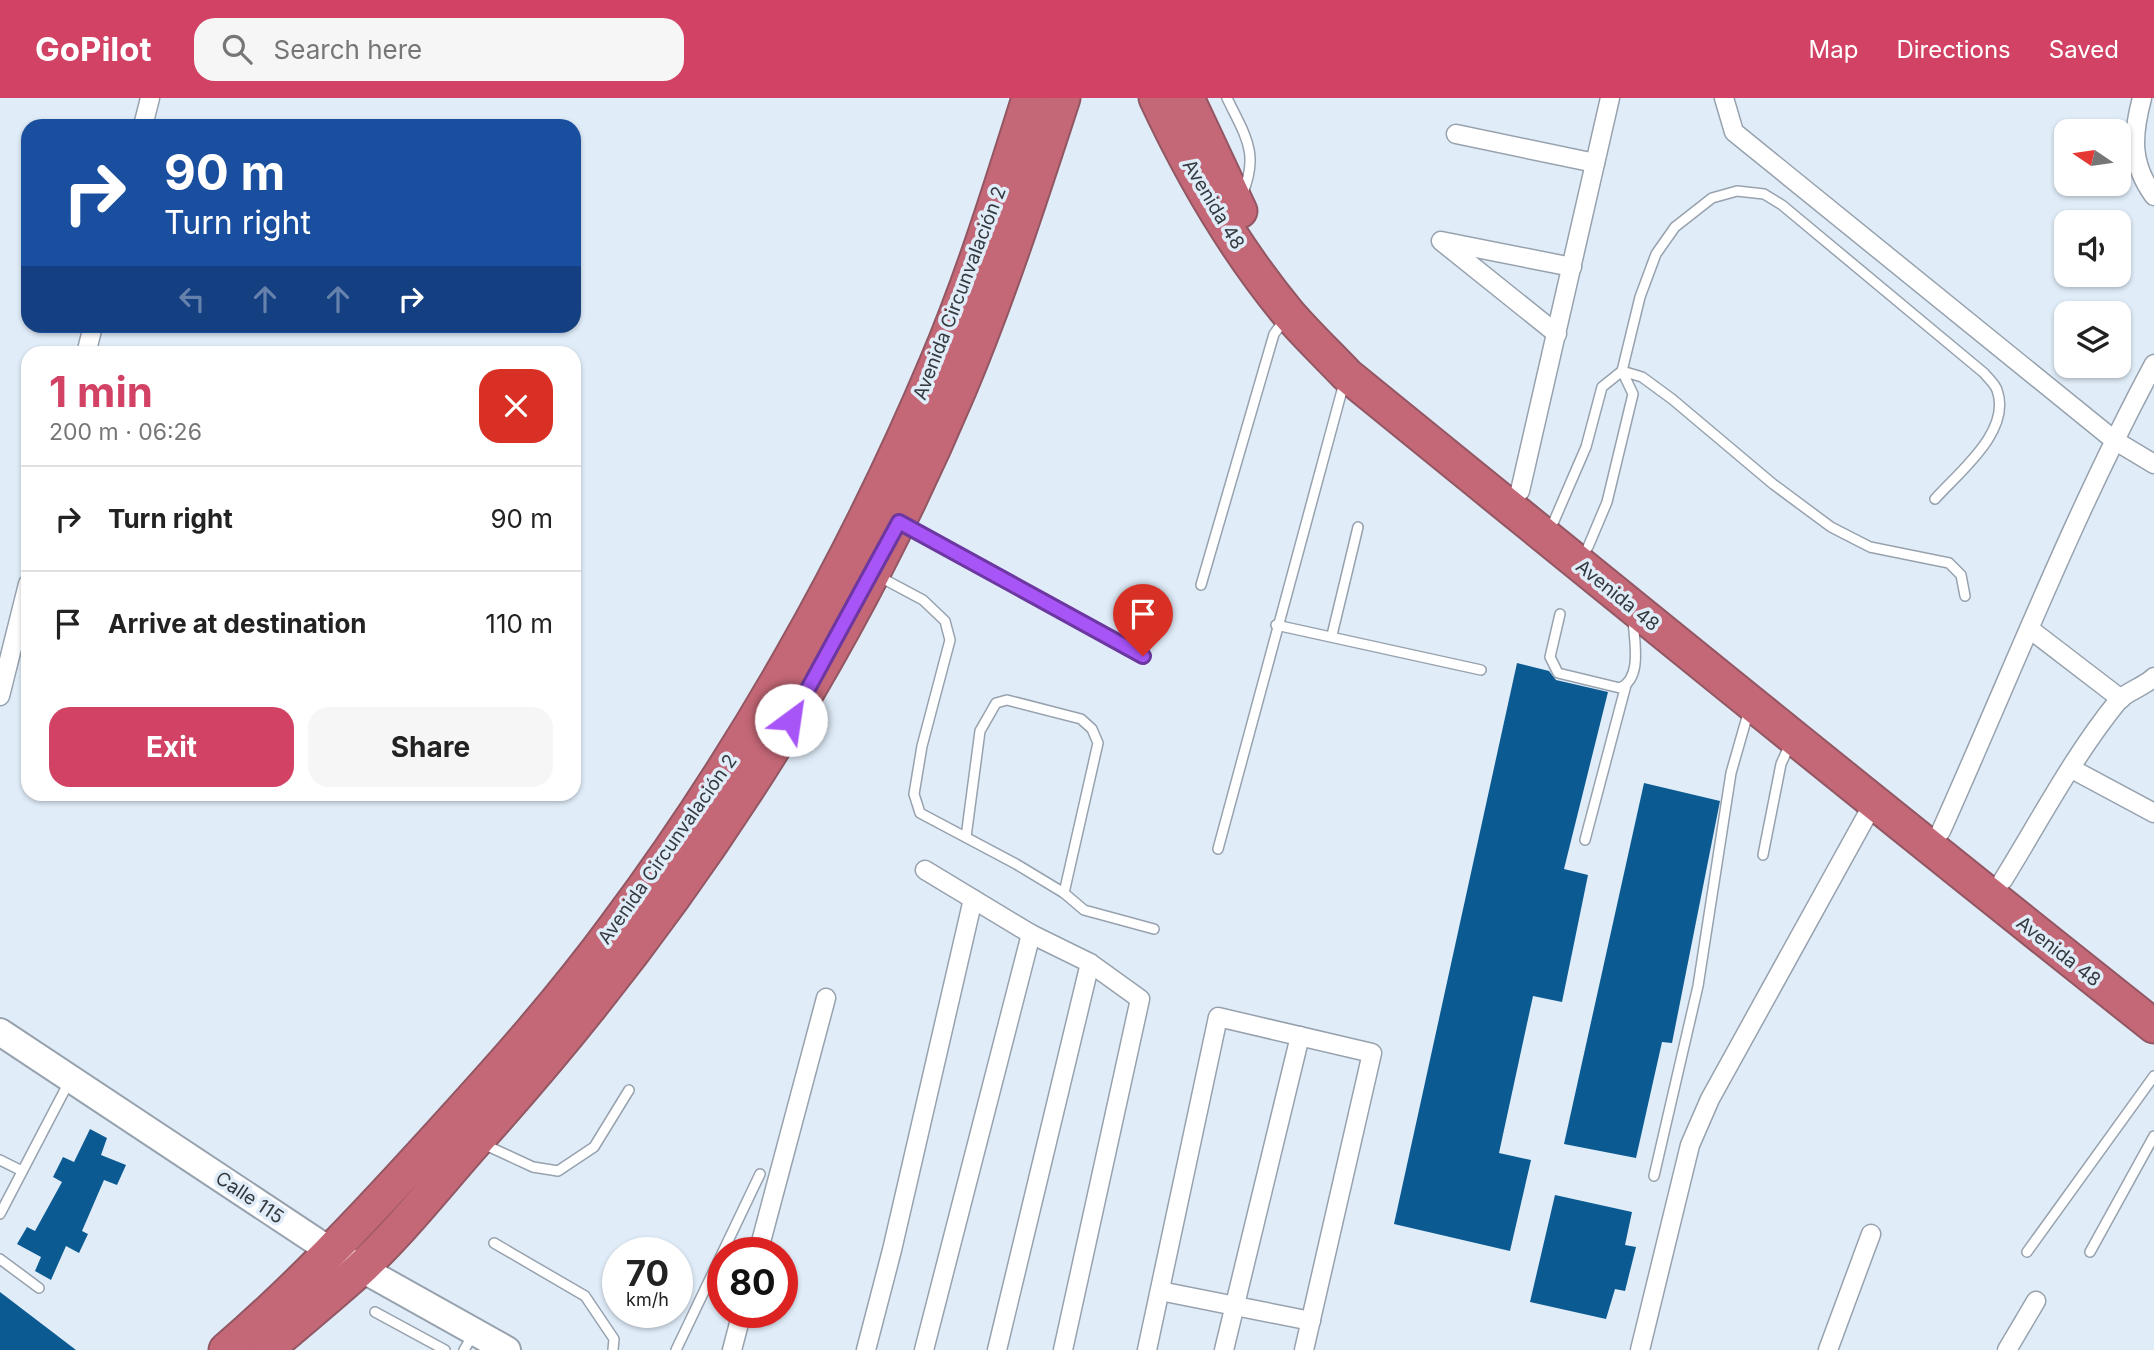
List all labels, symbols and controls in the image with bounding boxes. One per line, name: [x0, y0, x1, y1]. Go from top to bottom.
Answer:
search box: [194, 18, 684, 81]
text: GoPilot: [35, 29, 152, 69]
icon: search: [218, 30, 256, 68]
text: Search here: [274, 34, 422, 65]
text: Map: [1809, 35, 1858, 64]
text: Directions: [1896, 35, 2011, 64]
text: Saved: [2049, 35, 2119, 64]
north arrow: [2054, 119, 2132, 196]
map controls: [2054, 119, 2131, 378]
text: 90 m: [164, 143, 285, 202]
icon: right: [49, 147, 140, 238]
street label: Avenida 48: [1178, 155, 1249, 253]
street label: Avenida Circunvalación 2: [908, 183, 1011, 403]
text: Turn right: [164, 203, 311, 242]
button: sound: [2054, 210, 2131, 287]
icon: left: [173, 280, 211, 318]
icon: ahead: [246, 280, 284, 318]
icon: ahead: [319, 280, 357, 318]
icon: right: [392, 280, 430, 318]
button: layers: [2054, 301, 2131, 378]
text: 1 min: [49, 366, 153, 417]
button: close: [479, 369, 553, 443]
text: 200 m · 06:26: [49, 418, 202, 446]
icon: right: [49, 500, 87, 538]
text: Turn right: [108, 503, 233, 534]
text: 90 m: [490, 503, 553, 534]
street label: Avenida 48: [1571, 555, 1664, 636]
pin: [1113, 584, 1173, 656]
icon: arrive: [1124, 595, 1162, 633]
icon: arrive: [49, 605, 87, 643]
text: Arrive at destination: [108, 608, 367, 639]
text: 110 m: [485, 608, 553, 639]
position arrow: [754, 683, 828, 757]
button: Exit: [49, 707, 294, 787]
button: Share: [308, 707, 553, 787]
street label: Avenida Circunvalación 2: [593, 750, 742, 949]
street label: Avenida 48: [2012, 911, 2105, 991]
street label: Calle 115: [211, 1166, 288, 1229]
speed limit sign: 80: [707, 1237, 798, 1328]
text: 70: [626, 1252, 669, 1294]
text: km/h: [626, 1289, 669, 1310]

